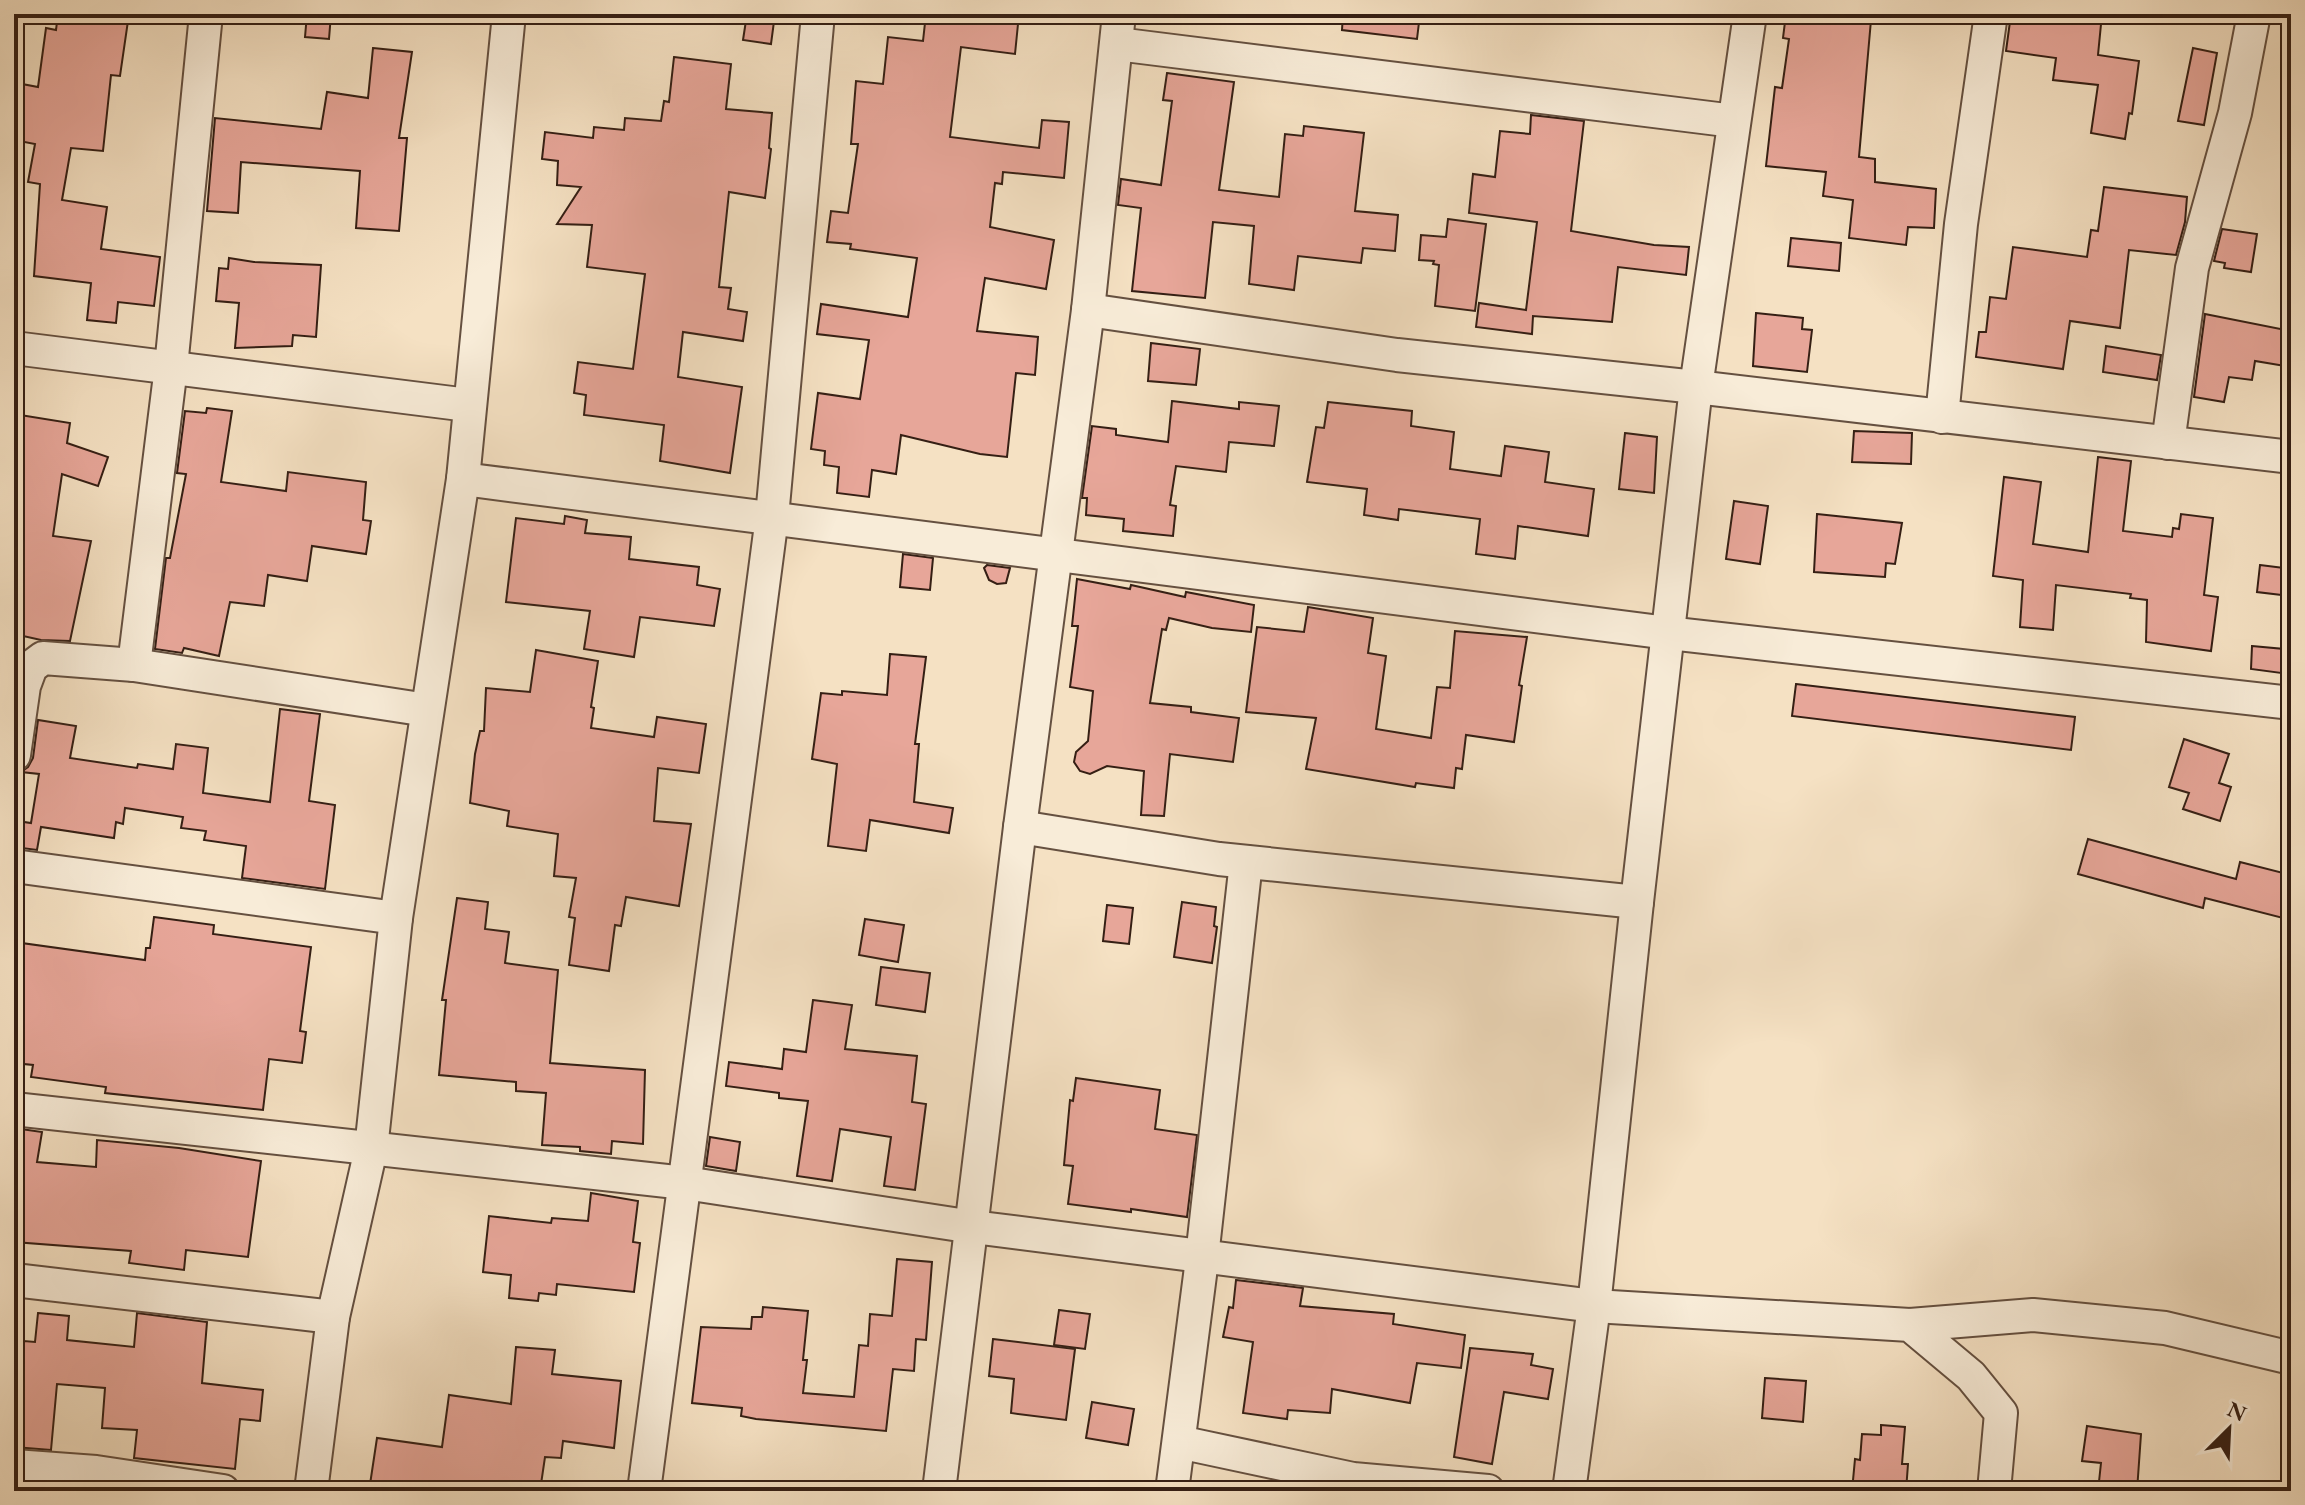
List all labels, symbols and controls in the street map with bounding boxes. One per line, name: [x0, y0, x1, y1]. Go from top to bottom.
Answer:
north arrow: [2189, 1389, 2269, 1469]
text: N: [2223, 1394, 2251, 1428]

